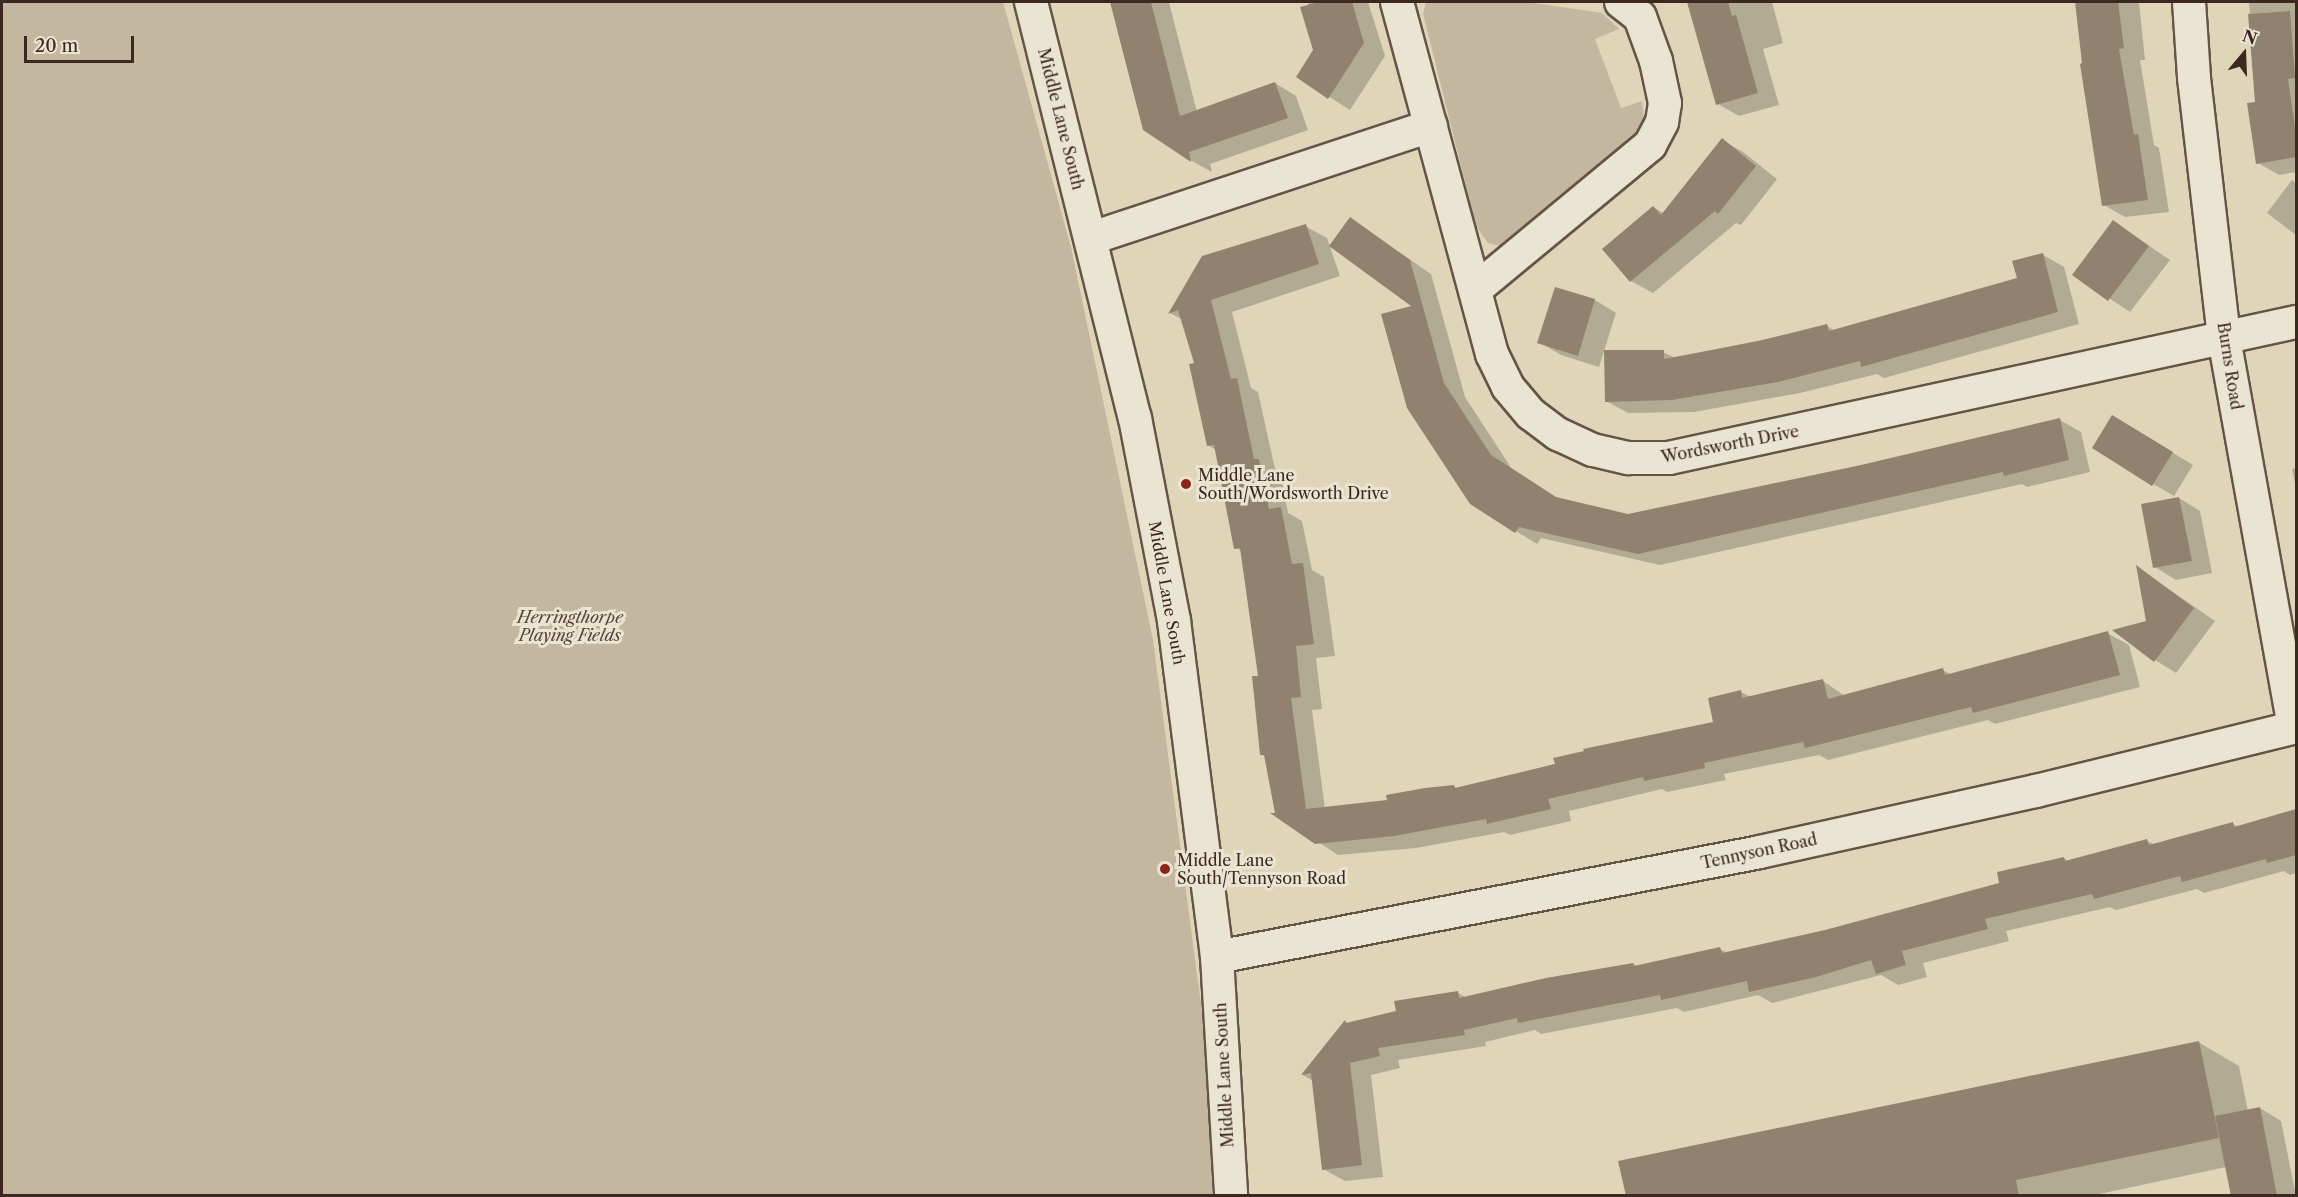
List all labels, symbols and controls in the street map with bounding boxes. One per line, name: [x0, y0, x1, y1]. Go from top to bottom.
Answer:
scale bar: [27, 24, 136, 62]
north arrow: [2214, 24, 2274, 84]
text: N: [2240, 25, 2260, 49]
text: 20 m: [35, 35, 78, 57]
street label: Middle Lane South: [1034, 46, 1088, 192]
street label: Burns Road: [2214, 321, 2246, 411]
street label: Wordsworth Drive: [1659, 421, 1801, 467]
place label: Middle Lane South/Wordsworth Drive: [1198, 465, 1389, 503]
marker: Middle Lane South/Wordsworth Drive: [1179, 477, 1193, 491]
street label: Middle Lane South: [1145, 520, 1189, 666]
park label: Herringthorpe Playing Fields: [517, 607, 623, 645]
street label: Tennyson Road: [1699, 829, 1819, 873]
place label: Middle Lane South/Tennyson Road: [1177, 850, 1346, 888]
marker: Middle Lane South/Tennyson Road: [1158, 862, 1172, 876]
street label: Middle Lane South: [1211, 1002, 1237, 1148]

